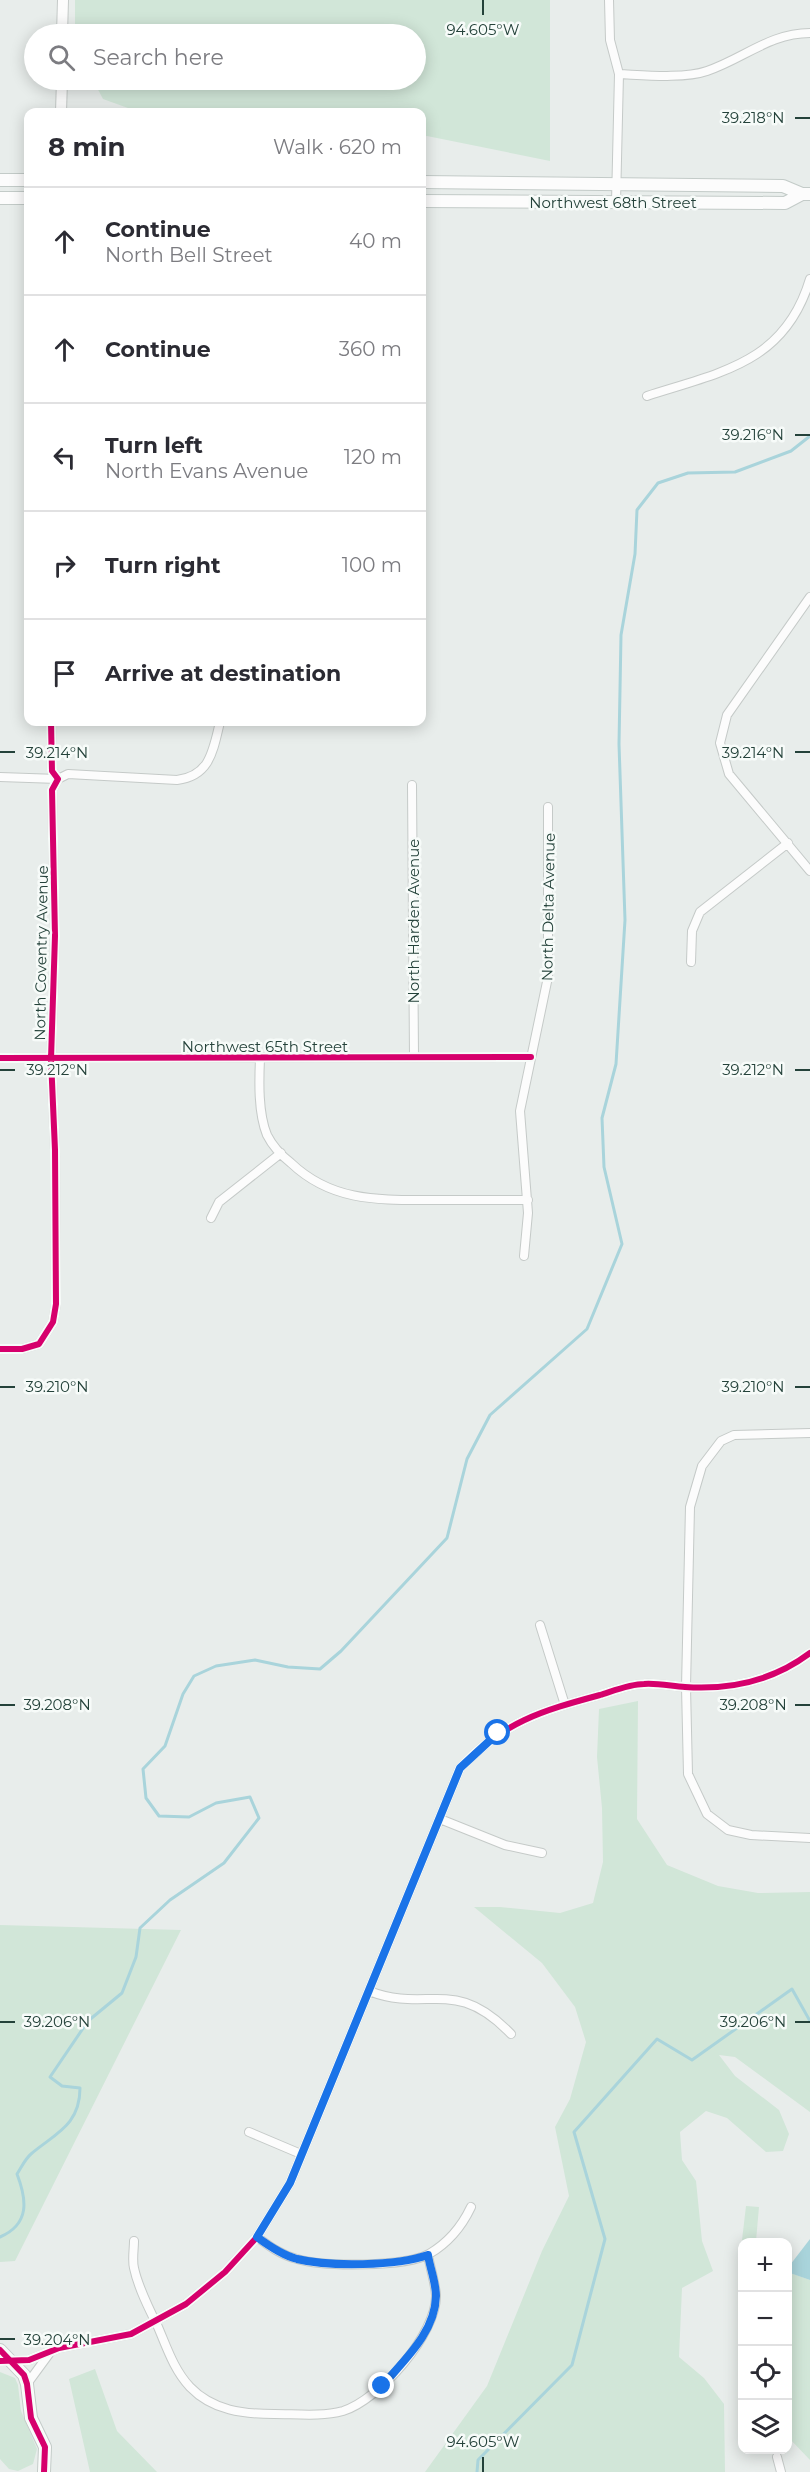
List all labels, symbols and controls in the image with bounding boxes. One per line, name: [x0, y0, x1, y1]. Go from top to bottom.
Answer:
text: 94.605°W: [446, 20, 520, 39]
search box: [24, 24, 426, 90]
icon: search: [45, 41, 78, 74]
text: Search here: [93, 44, 224, 71]
text: 39.218°N: [722, 108, 784, 127]
text: 8 min: [48, 131, 126, 163]
text: Walk · 620 m: [273, 135, 402, 159]
street label: Northwest 68th Street: [529, 193, 697, 212]
text: Continue: [105, 216, 211, 243]
icon: ahead: [48, 225, 81, 258]
text: 40 m: [349, 229, 402, 253]
text: North Bell Street: [105, 243, 273, 267]
icon: ahead: [48, 333, 81, 366]
text: Continue: [105, 336, 211, 363]
text: 360 m: [339, 337, 402, 361]
text: 39.216°N: [722, 425, 784, 444]
text: Turn left: [105, 432, 203, 459]
icon: left: [48, 441, 81, 474]
text: 120 m: [344, 445, 402, 469]
text: North Evans Avenue: [105, 459, 308, 483]
icon: right: [48, 549, 81, 582]
text: Turn right: [105, 552, 220, 579]
text: 100 m: [342, 553, 402, 577]
icon: arrive: [48, 657, 81, 690]
text: Arrive at destination: [105, 660, 341, 687]
text: 39.214°N: [26, 743, 88, 762]
text: 39.214°N: [722, 743, 784, 762]
street label: North Delta Avenue: [537, 833, 559, 981]
street label: North Harden Avenue: [404, 839, 423, 1003]
street label: North Coventry Avenue: [30, 865, 52, 1041]
street label: Northwest 65th Street: [182, 1037, 348, 1056]
text: 39.212°N: [26, 1060, 88, 1079]
text: 39.212°N: [722, 1060, 784, 1079]
text: 39.210°N: [25, 1377, 89, 1396]
text: 39.210°N: [721, 1377, 785, 1396]
text: 39.208°N: [23, 1695, 91, 1714]
text: 39.208°N: [719, 1695, 787, 1714]
route start: [484, 1719, 510, 1745]
text: 39.206°N: [24, 2012, 90, 2031]
text: 39.206°N: [720, 2012, 786, 2031]
map controls: [738, 2238, 792, 2454]
button: +: [738, 2238, 792, 2292]
button: −: [738, 2292, 792, 2346]
text: 39.204°N: [23, 2330, 91, 2349]
button: locate: [738, 2346, 792, 2400]
route end: [368, 2372, 394, 2398]
button: layers: [738, 2400, 792, 2454]
text: 94.605°W: [446, 2432, 520, 2451]

